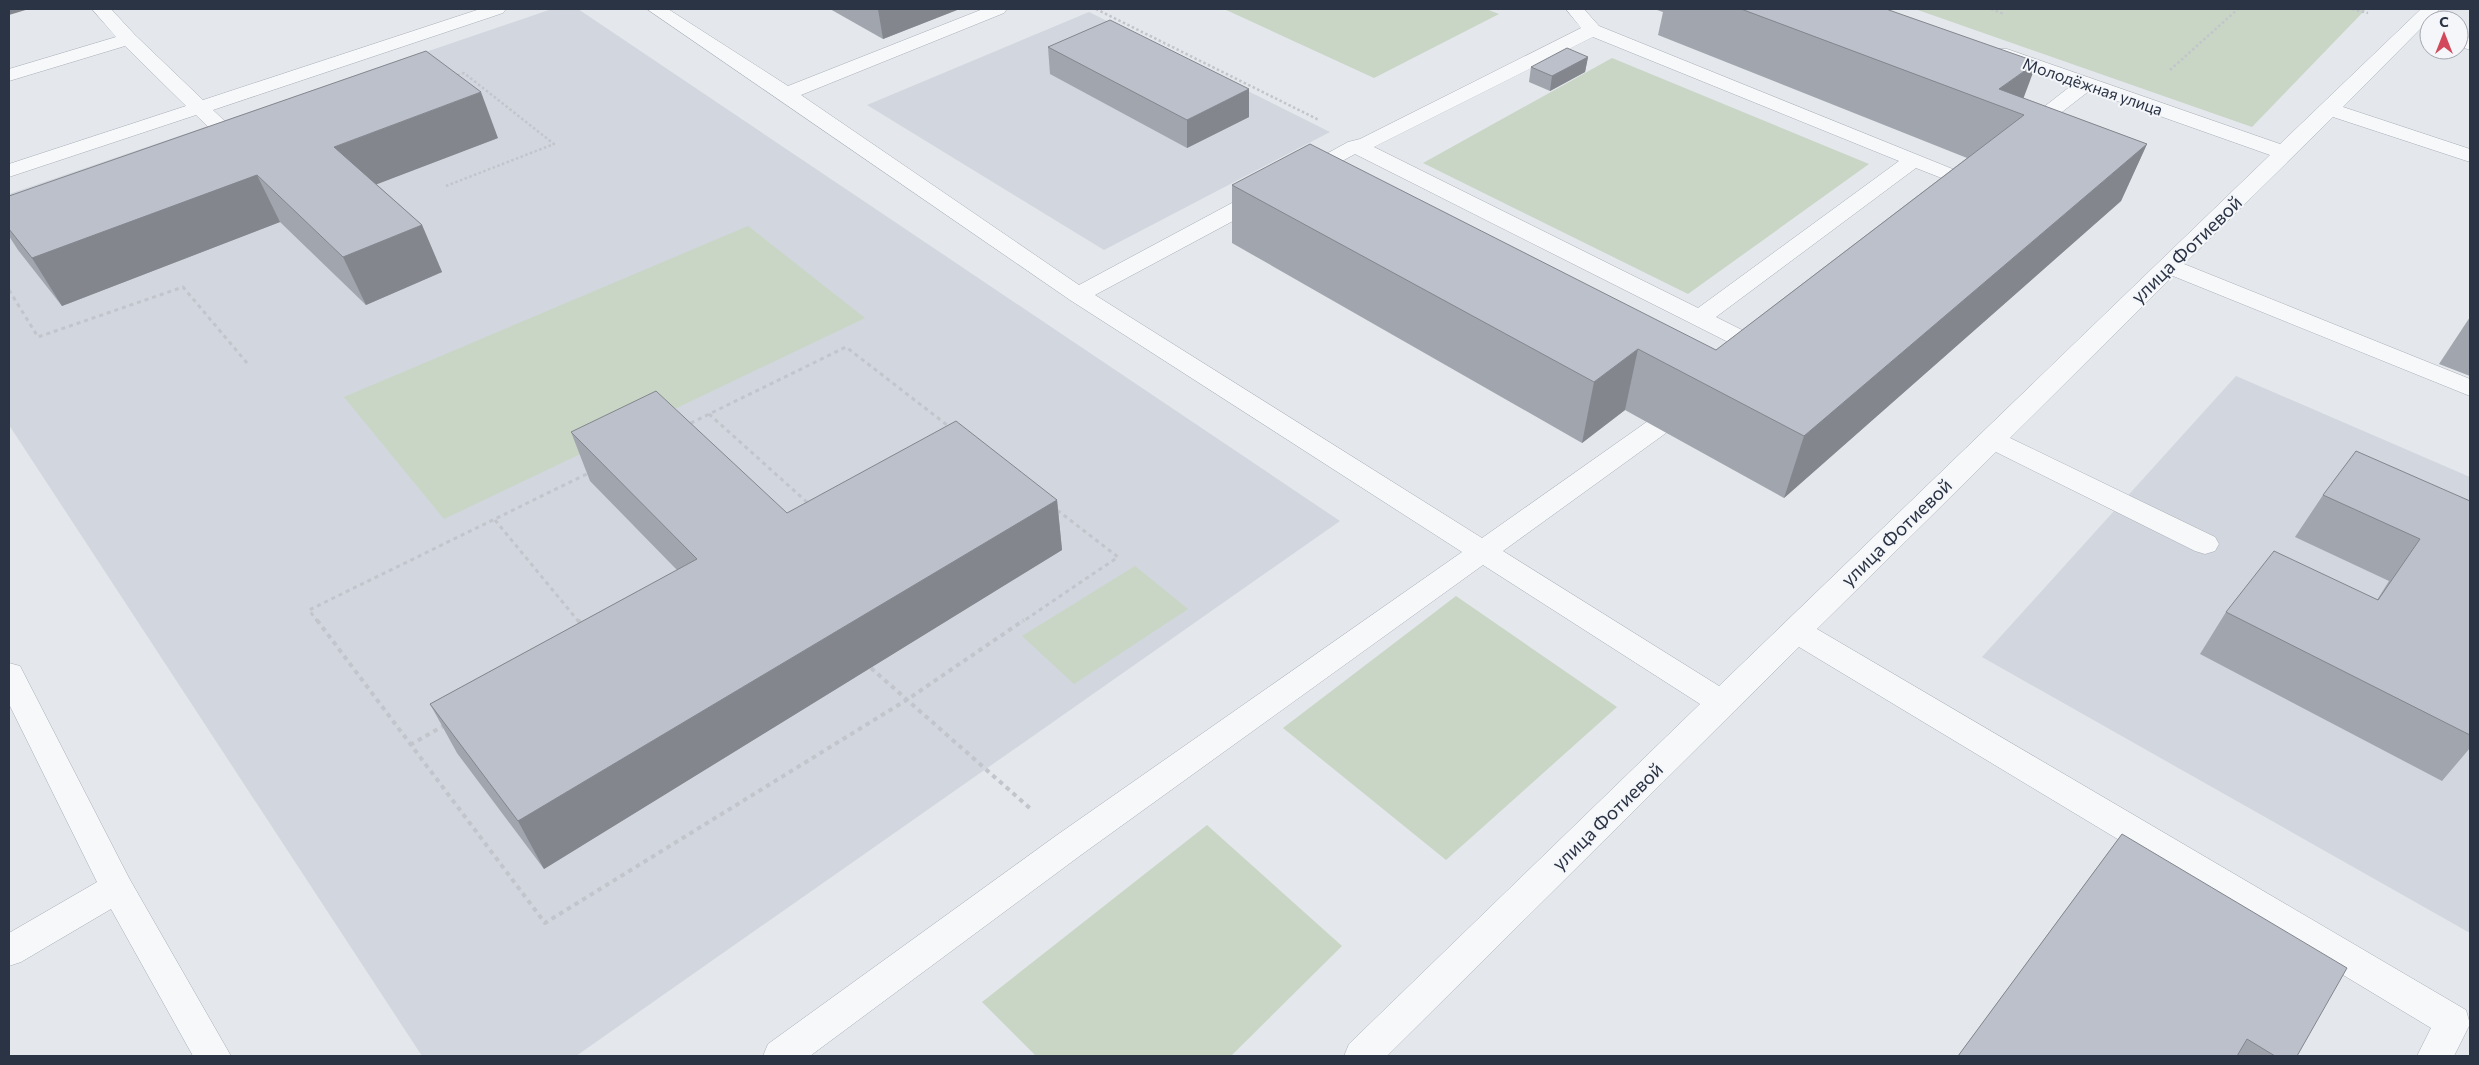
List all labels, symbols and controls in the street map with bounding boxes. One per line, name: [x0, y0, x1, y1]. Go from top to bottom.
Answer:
north arrow: [2419, 10, 2469, 60]
text: С: [2439, 13, 2449, 30]
street label: Молодёжная улица: [2021, 53, 2165, 119]
street label: улица Фотиевой: [2126, 190, 2246, 308]
street label: улица Фотиевой: [1836, 473, 1956, 591]
street label: улица Фотиевой: [1547, 757, 1667, 875]

